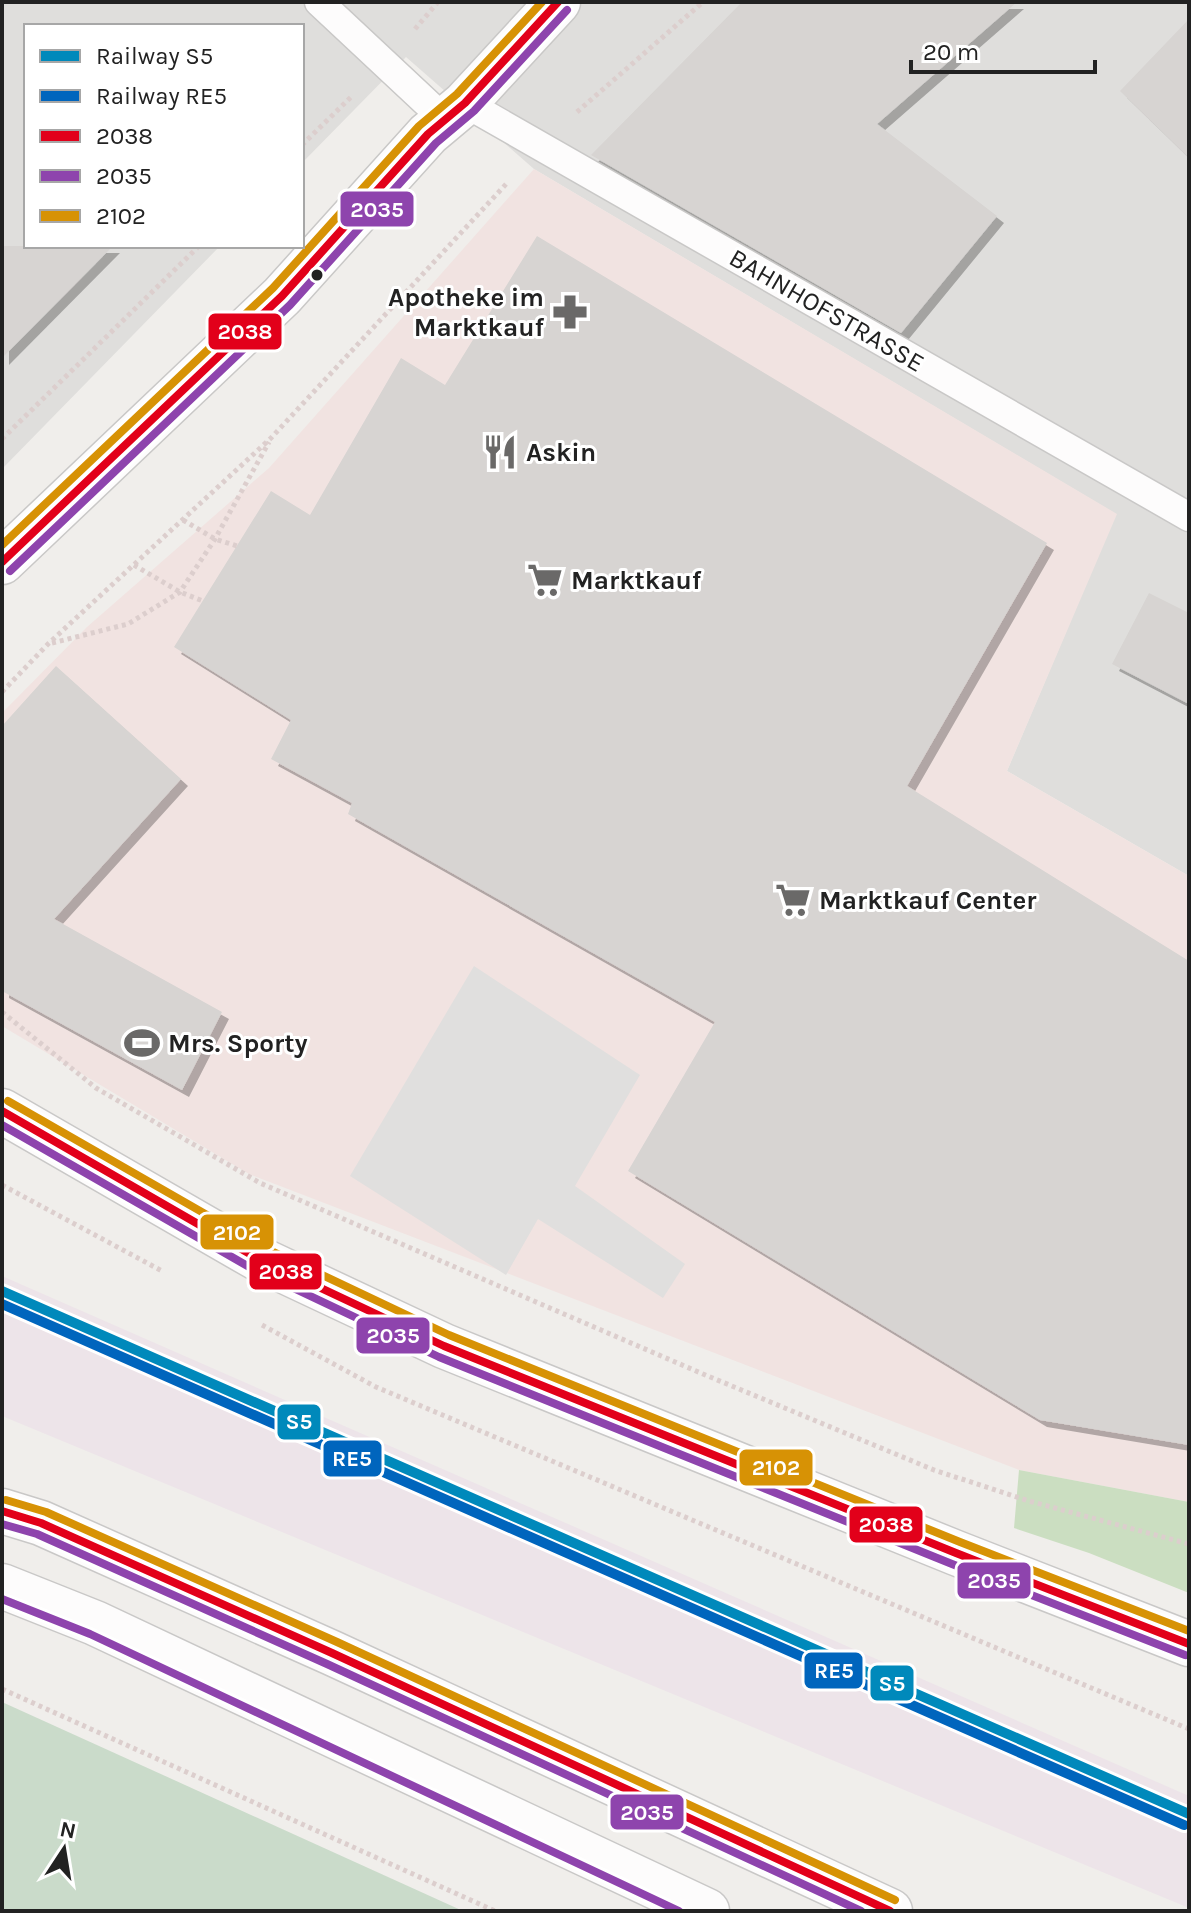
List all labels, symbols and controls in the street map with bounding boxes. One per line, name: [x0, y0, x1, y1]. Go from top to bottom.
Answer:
legend: [24, 24, 304, 248]
scale bar: [911, 24, 1095, 74]
text: 20 m: [923, 38, 979, 66]
text: Railway S5: [96, 42, 213, 70]
text: Railway RE5: [96, 82, 227, 110]
text: 2038: [96, 122, 153, 150]
text: 2035: [96, 162, 152, 190]
line badge: 2035: [339, 190, 415, 228]
text: 2035: [350, 197, 404, 223]
text: 2102: [96, 202, 146, 230]
street label: BAHNHOFSTRASSE: [724, 242, 930, 379]
unlabelled marker: [309, 267, 325, 283]
place label: Apotheke im Marktkauf: [388, 282, 544, 343]
pharmacy icon: Apotheke im Marktkauf: [551, 293, 589, 331]
line badge: 2038: [207, 312, 283, 351]
text: 2038: [217, 319, 273, 345]
restaurant icon: Askin: [481, 433, 519, 471]
place label: Askin: [526, 437, 596, 468]
supermarket icon: Marktkauf: [526, 561, 564, 599]
place label: Marktkauf: [571, 565, 702, 596]
supermarket icon: Marktkauf Center: [774, 881, 812, 919]
place label: Marktkauf Center: [819, 885, 1037, 916]
sports icon: Mrs. Sporty: [123, 1024, 161, 1062]
place label: Mrs. Sporty: [168, 1028, 308, 1059]
line badge: 2102: [199, 1213, 275, 1251]
text: 2102: [213, 1220, 261, 1246]
line badge: 2038: [248, 1252, 323, 1291]
text: 2038: [258, 1259, 314, 1285]
line badge: 2035: [355, 1316, 431, 1355]
text: 2035: [366, 1323, 420, 1349]
line badge: S5: [276, 1403, 322, 1441]
text: S5: [286, 1409, 312, 1435]
line badge: RE5: [322, 1439, 383, 1478]
text: RE5: [332, 1446, 372, 1472]
line badge: 2102: [738, 1448, 814, 1487]
text: 2102: [752, 1455, 800, 1481]
line badge: 2038: [848, 1505, 924, 1544]
text: 2038: [858, 1512, 914, 1538]
line badge: 2035: [956, 1561, 1032, 1600]
text: 2035: [967, 1568, 1021, 1594]
line badge: RE5: [803, 1651, 864, 1690]
text: RE5: [814, 1658, 854, 1684]
line badge: S5: [869, 1664, 915, 1702]
text: S5: [879, 1671, 905, 1697]
line badge: 2035: [609, 1793, 685, 1831]
text: 2035: [620, 1800, 674, 1826]
north arrow: [24, 1809, 104, 1889]
text: N: [58, 1816, 78, 1845]

